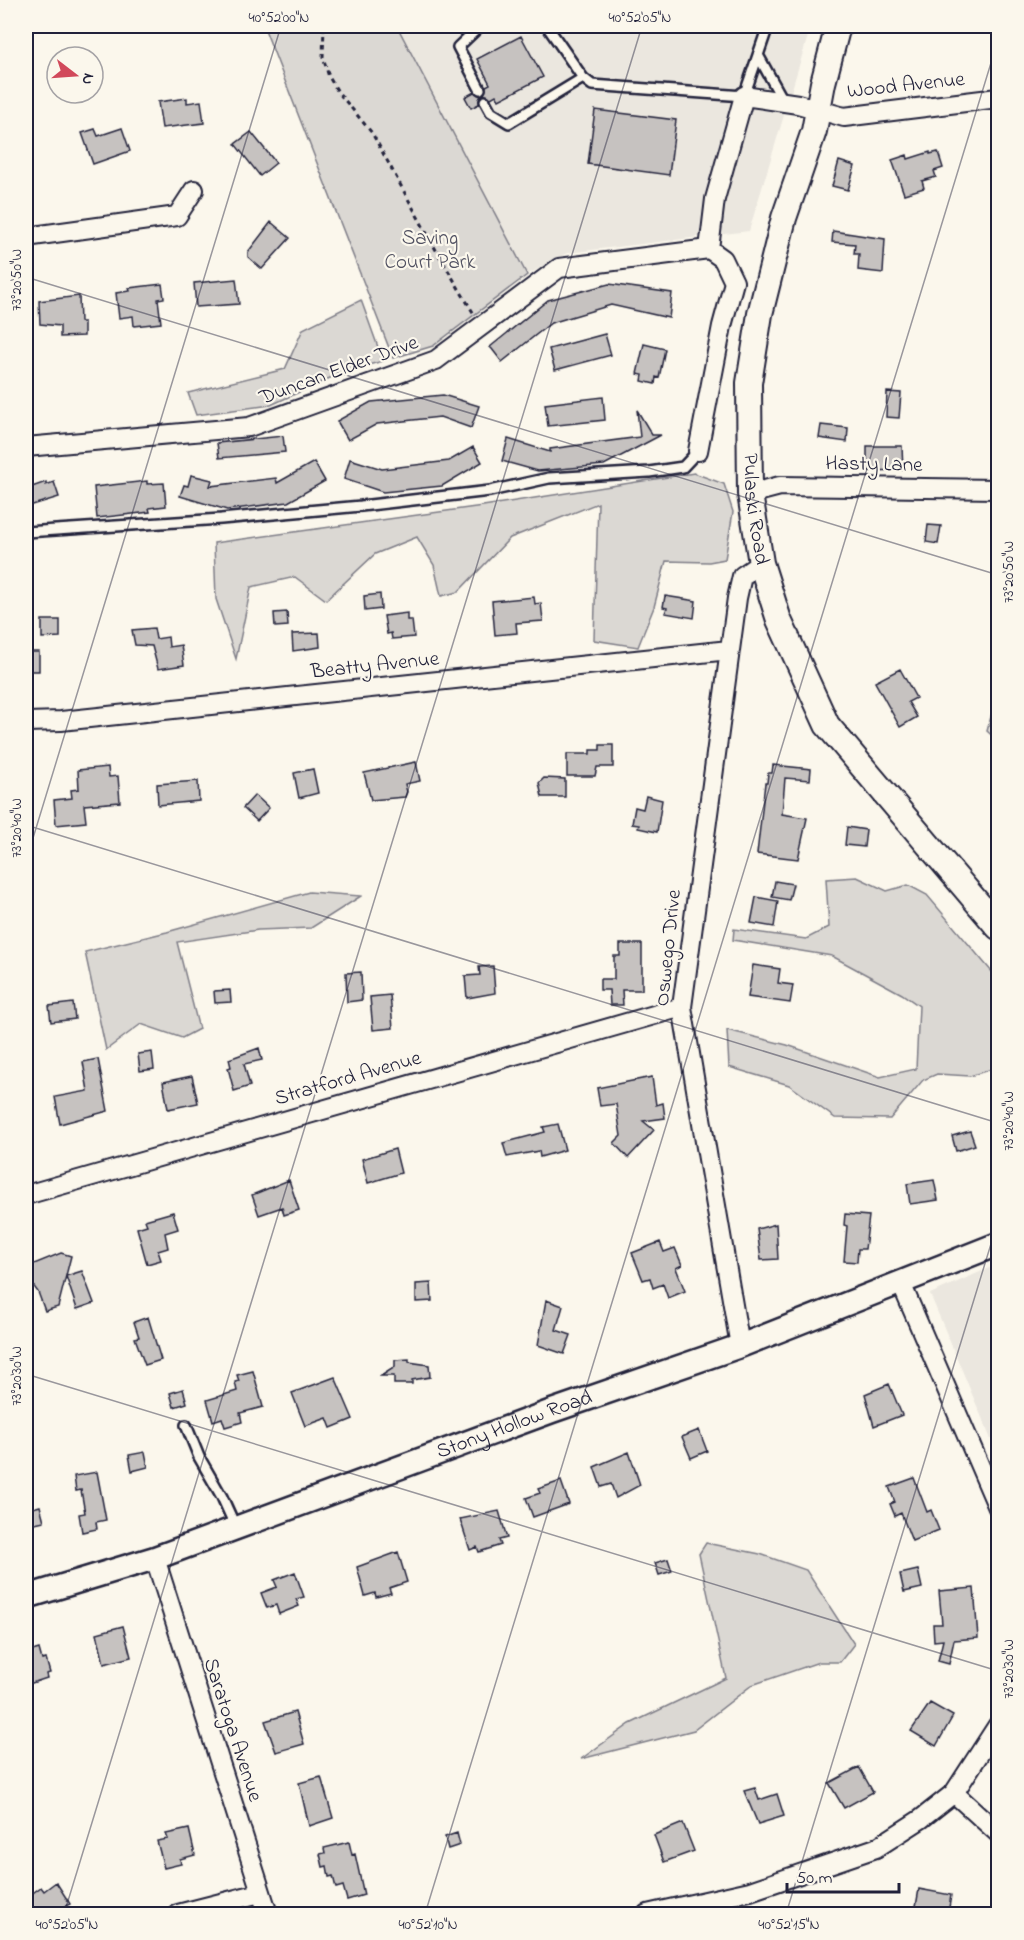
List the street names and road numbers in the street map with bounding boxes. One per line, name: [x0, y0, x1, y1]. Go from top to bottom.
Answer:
street label: Wood Avenue: [846, 65, 967, 107]
street label: Duncan Elder Drive: [254, 328, 423, 414]
street label: Hasty Lane: [825, 449, 923, 483]
street label: Pulaski Road: [735, 453, 776, 567]
street label: Beatty Avenue: [308, 644, 441, 690]
street label: Oswego Drive: [648, 888, 692, 1008]
street label: Stratford Avenue: [271, 1044, 425, 1114]
street label: Stony Hollow Road: [432, 1383, 597, 1467]
street label: Saratoga Avenue: [193, 1654, 270, 1807]

